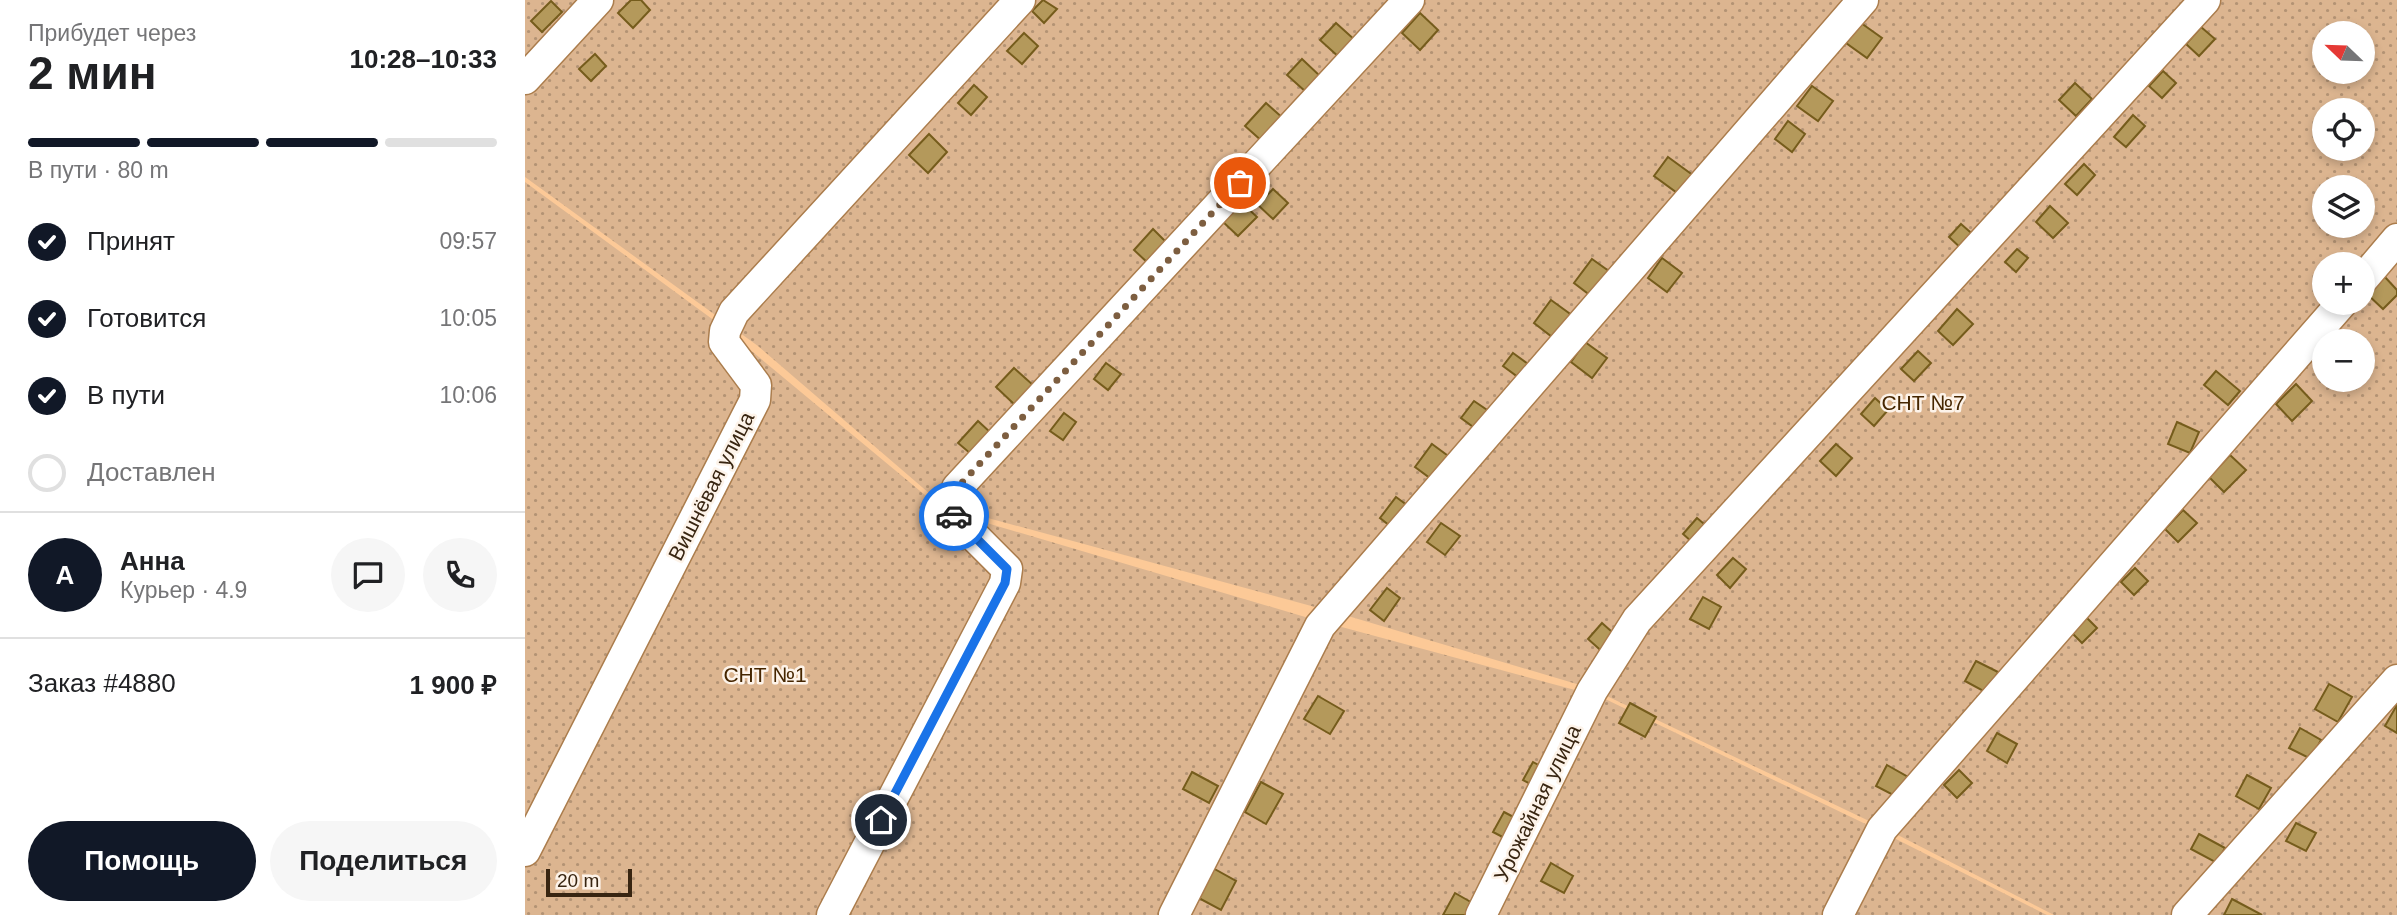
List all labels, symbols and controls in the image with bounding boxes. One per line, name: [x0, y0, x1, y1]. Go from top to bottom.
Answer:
text: Прибудет через: [28, 20, 196, 46]
north arrow: [2312, 21, 2375, 84]
map controls: [2312, 21, 2375, 392]
text: 10:28–10:33: [350, 44, 497, 74]
text: 2 мин: [28, 47, 156, 99]
button: locate: [2312, 98, 2375, 161]
pin: [1210, 153, 1270, 213]
text: В пути · 80 m: [28, 157, 169, 183]
icon: bag: [1221, 164, 1259, 202]
button: layers: [2312, 175, 2375, 238]
icon: check: [28, 223, 66, 261]
text: Принят: [87, 226, 175, 256]
text: 09:57: [439, 228, 497, 254]
button: +: [2312, 252, 2375, 315]
icon: check: [28, 300, 66, 338]
text: Готовится: [87, 303, 206, 333]
text: 10:05: [439, 305, 497, 331]
button: −: [2312, 329, 2375, 392]
icon: check: [28, 377, 66, 415]
text: В пути: [87, 380, 165, 410]
text: 10:06: [439, 382, 497, 408]
park label: СНТ №7: [1881, 391, 1965, 414]
street label: Вишнёвая улица: [664, 408, 758, 564]
text: Доставлен: [87, 457, 216, 487]
courier: [919, 481, 989, 551]
icon: car: [935, 497, 973, 535]
button: chat: [331, 538, 405, 612]
button: phone: [423, 538, 497, 612]
text: Анна: [120, 546, 185, 576]
text: А: [56, 560, 74, 590]
text: Курьер · 4.9: [120, 577, 247, 603]
park label: СНТ №1: [723, 663, 807, 686]
text: Заказ #4880: [28, 668, 176, 698]
text: 1 900 ₽: [410, 670, 497, 700]
street label: Урожайная улица: [1489, 721, 1585, 885]
pin: [851, 790, 911, 850]
icon: home: [862, 801, 900, 839]
button: Помощь: [28, 821, 256, 901]
button: Поделиться: [270, 821, 497, 901]
scale bar: [546, 866, 632, 898]
text: 20 m: [557, 870, 599, 891]

